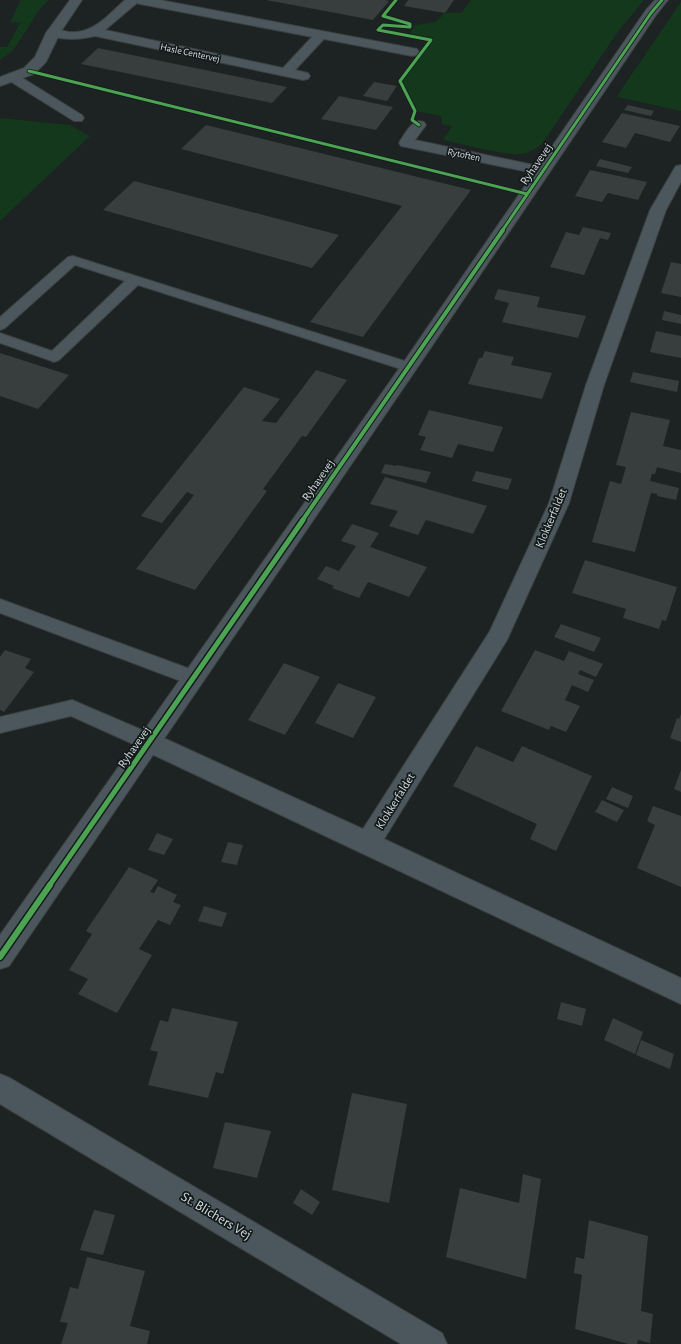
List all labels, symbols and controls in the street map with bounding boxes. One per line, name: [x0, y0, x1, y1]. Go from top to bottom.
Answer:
street label: Hasle Centervej: [159, 42, 221, 64]
street label: Ryhavevej: [518, 141, 555, 187]
street label: Rytoften: [447, 147, 481, 163]
street label: Ryhavevej: [300, 457, 337, 503]
street label: Klokkerfaldet: [533, 486, 569, 549]
street label: Ryhavevej: [116, 724, 153, 770]
street label: Klokkerfaldet: [373, 771, 417, 831]
street label: St. Blichers Vej: [178, 1190, 254, 1242]

